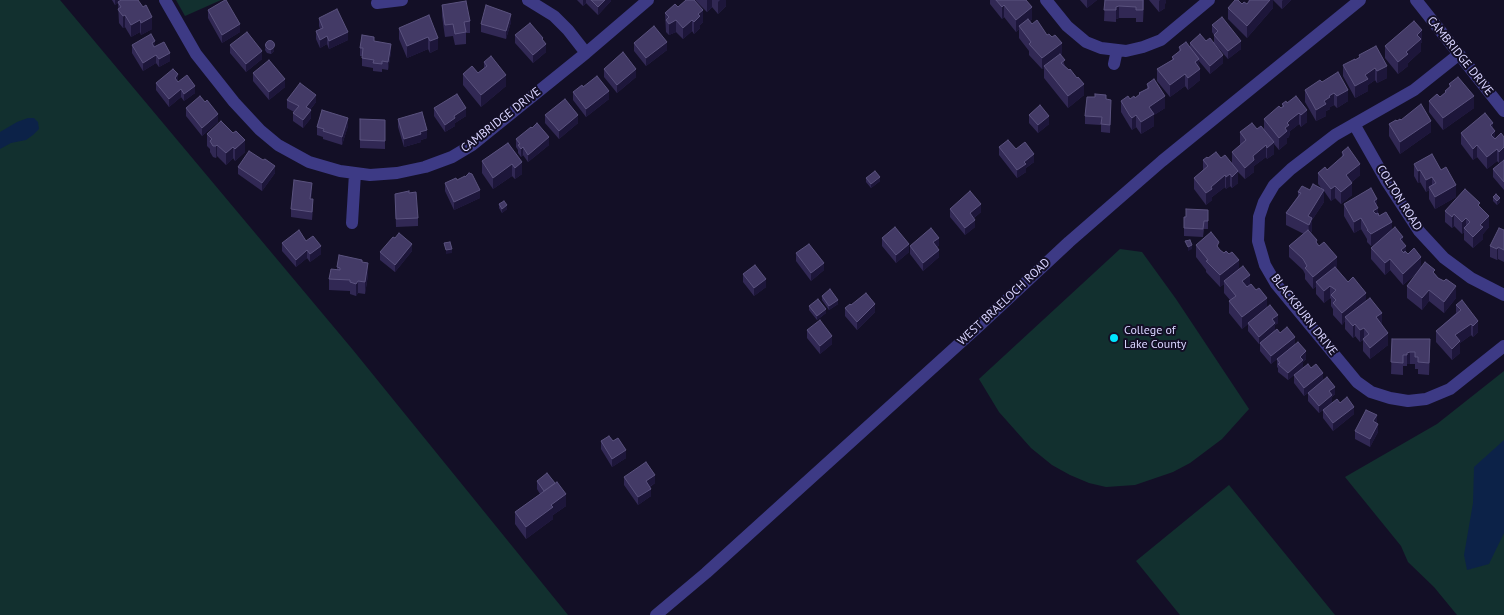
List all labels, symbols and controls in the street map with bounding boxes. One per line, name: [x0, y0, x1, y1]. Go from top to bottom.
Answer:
street label: CAMBRIDGE DRIVE: [1424, 14, 1496, 98]
street label: CAMBRIDGE DRIVE: [458, 84, 544, 156]
street label: COLTON ROAD: [1373, 163, 1425, 233]
street label: WEST BRAELOCH ROAD: [955, 255, 1053, 349]
street label: BLACKBURN DRIVE: [1268, 271, 1340, 359]
place label: College of Lake County: [1124, 324, 1186, 352]
marker: College of Lake County: [1108, 332, 1120, 344]

